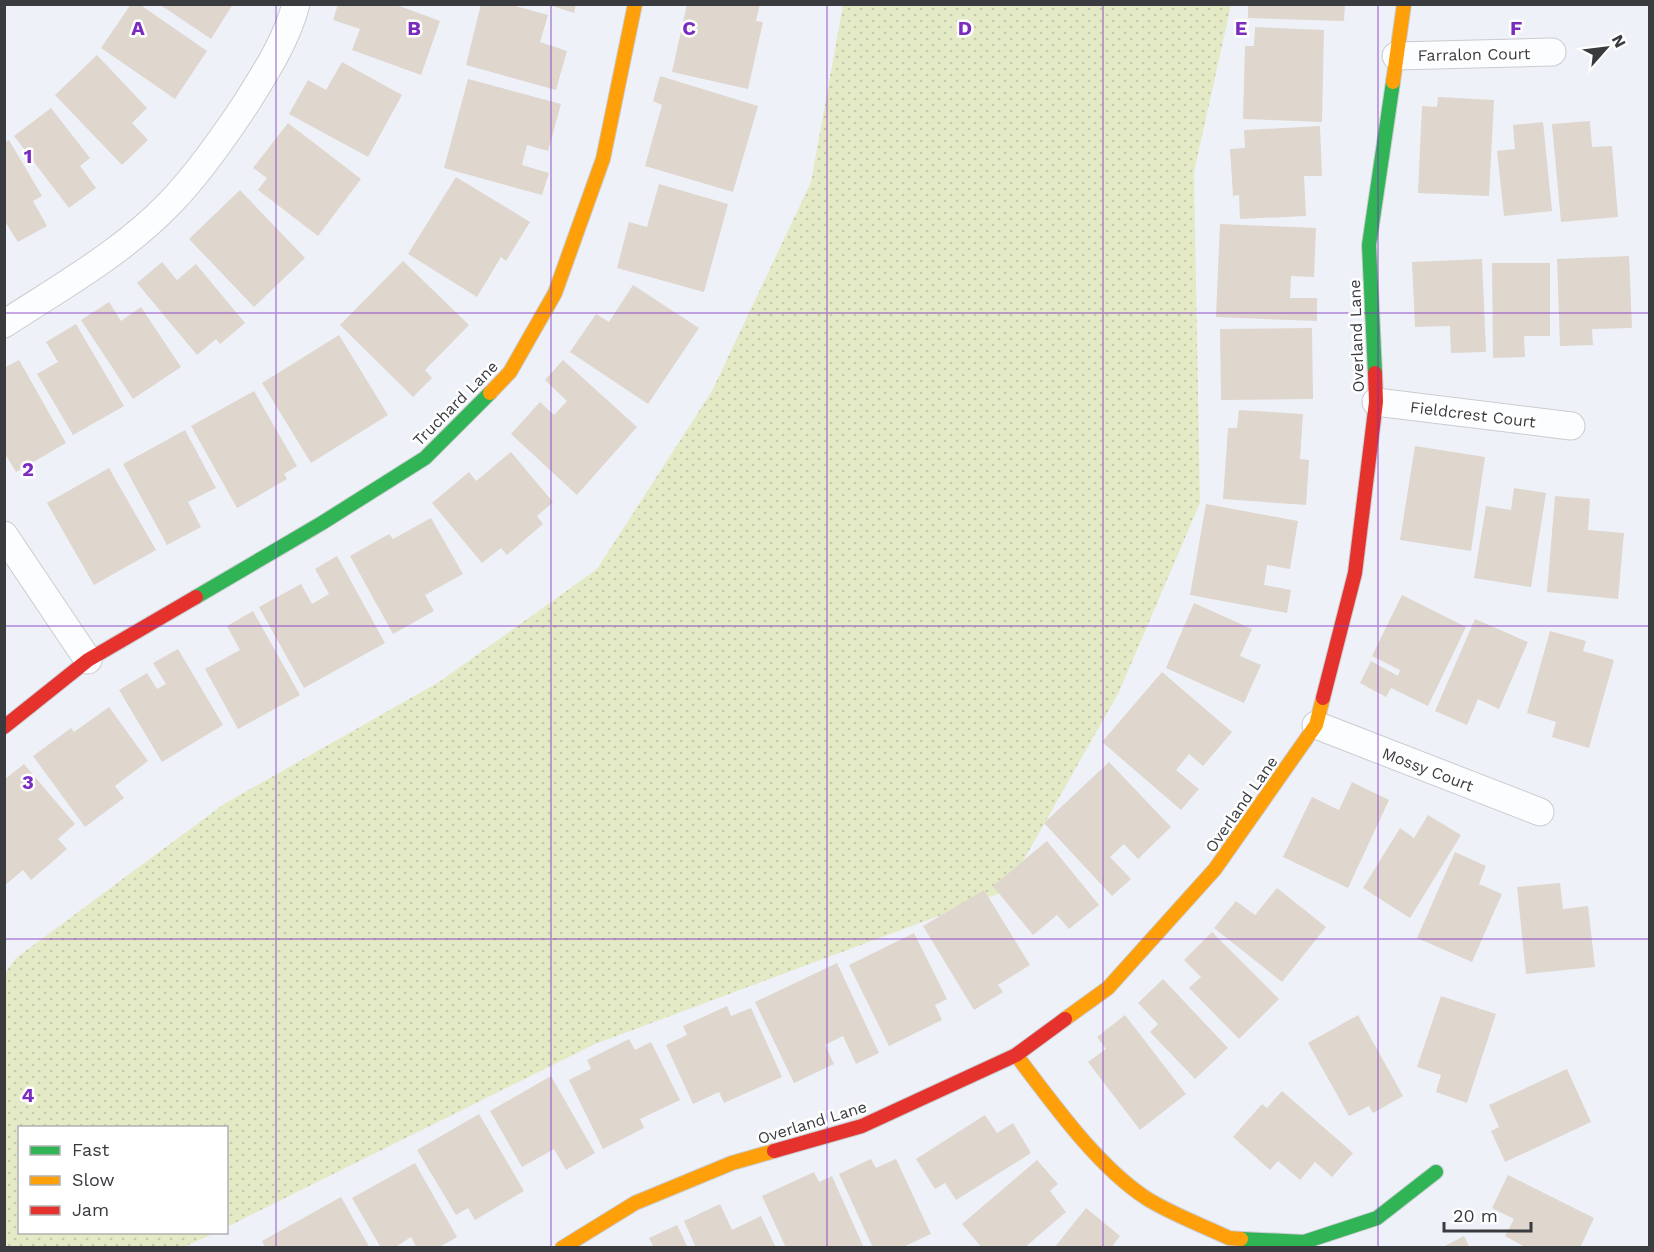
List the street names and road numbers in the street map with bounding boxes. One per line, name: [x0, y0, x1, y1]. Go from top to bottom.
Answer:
street label: Farralon Court: [1417, 44, 1531, 65]
street label: Overland Lane: [1345, 279, 1368, 393]
street label: Truchard Lane: [409, 357, 502, 450]
street label: Fieldcrest Court: [1409, 397, 1537, 432]
street label: Mossy Court: [1380, 743, 1476, 796]
street label: Overland Lane: [1201, 752, 1282, 856]
street label: Overland Lane: [755, 1097, 869, 1148]

